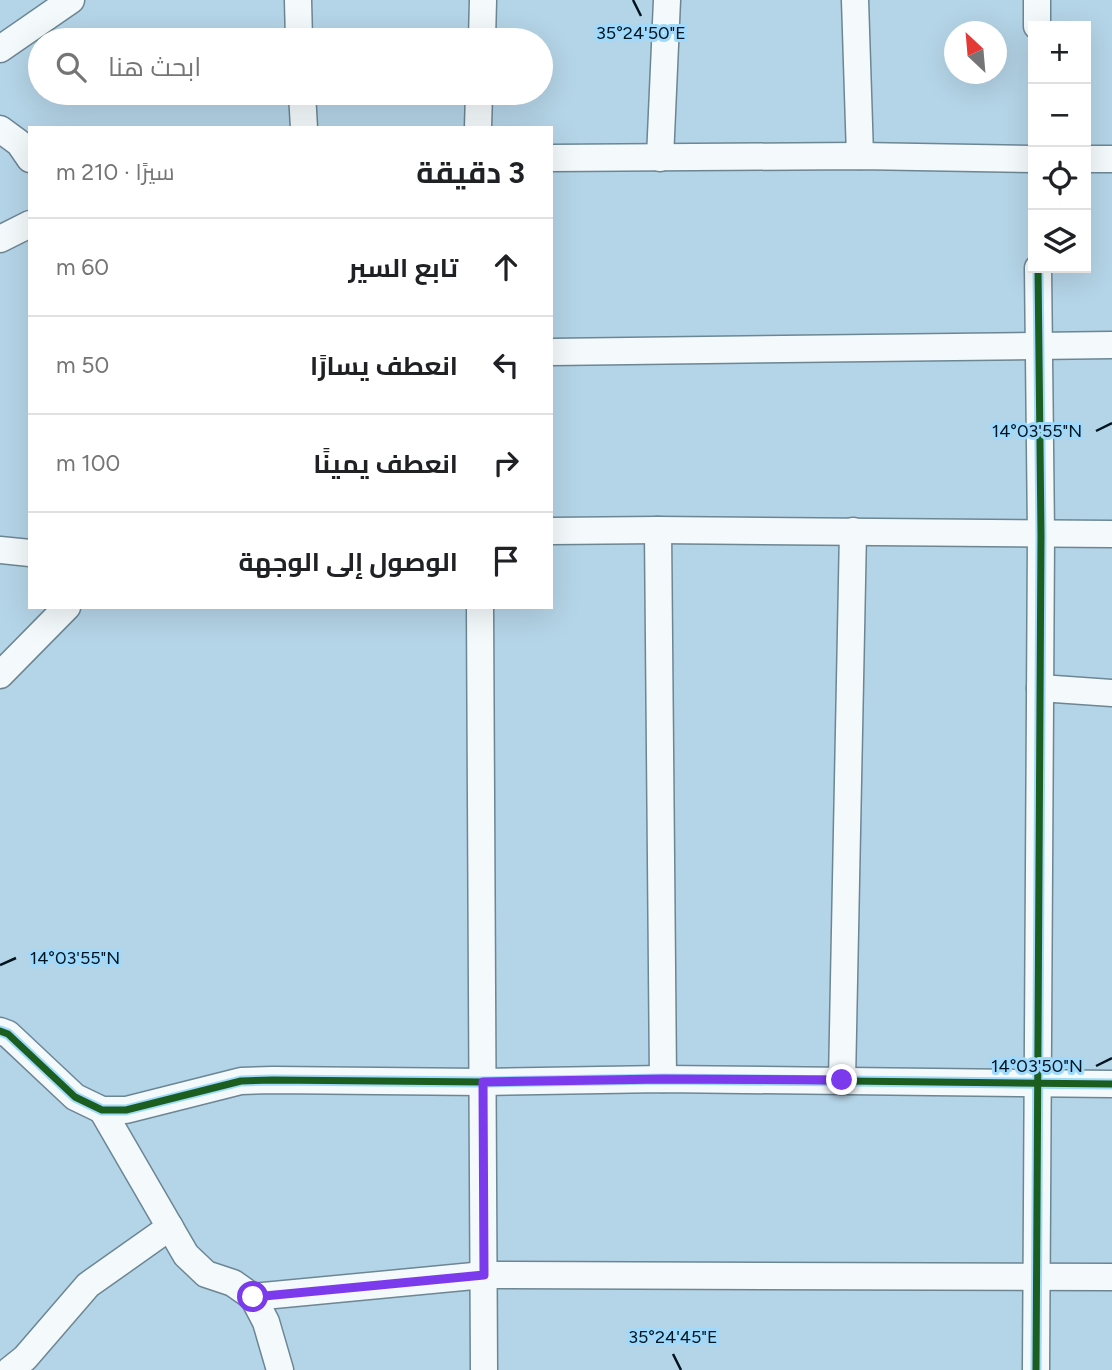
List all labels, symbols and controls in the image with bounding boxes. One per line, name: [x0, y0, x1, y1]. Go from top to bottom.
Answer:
north arrow: [944, 21, 1007, 84]
map controls: [1028, 21, 1091, 273]
button: +: [1028, 21, 1091, 84]
text: 35°24'50"E: [596, 22, 686, 44]
search box: [28, 28, 553, 105]
icon: search: [52, 48, 90, 86]
text: ابحث هنا: [108, 51, 201, 83]
button: −: [1028, 84, 1091, 147]
button: locate: [1028, 147, 1091, 210]
text: 3 دقيقة: [416, 154, 525, 191]
text: سيرًا · 210 m: [56, 158, 174, 186]
button: layers: [1028, 210, 1091, 273]
icon: ahead: [487, 248, 525, 286]
text: تابع السير: [348, 252, 458, 284]
text: 60 m: [56, 253, 109, 281]
icon: left: [487, 346, 525, 384]
text: انعطف يسارًا: [310, 350, 458, 382]
text: 50 m: [56, 351, 109, 379]
text: 14°03'55"N: [992, 420, 1082, 442]
icon: right: [487, 444, 525, 482]
text: انعطف يمينًا: [313, 448, 458, 480]
text: 100 m: [56, 449, 120, 477]
icon: arrive: [487, 542, 525, 580]
text: الوصول إلى الوجهة: [238, 546, 458, 578]
text: 14°03'55"N: [30, 947, 120, 969]
text: 14°03'50"N: [991, 1055, 1083, 1077]
route end: [826, 1064, 857, 1095]
route start: [237, 1281, 268, 1312]
text: 35°24'45"E: [628, 1326, 718, 1348]

